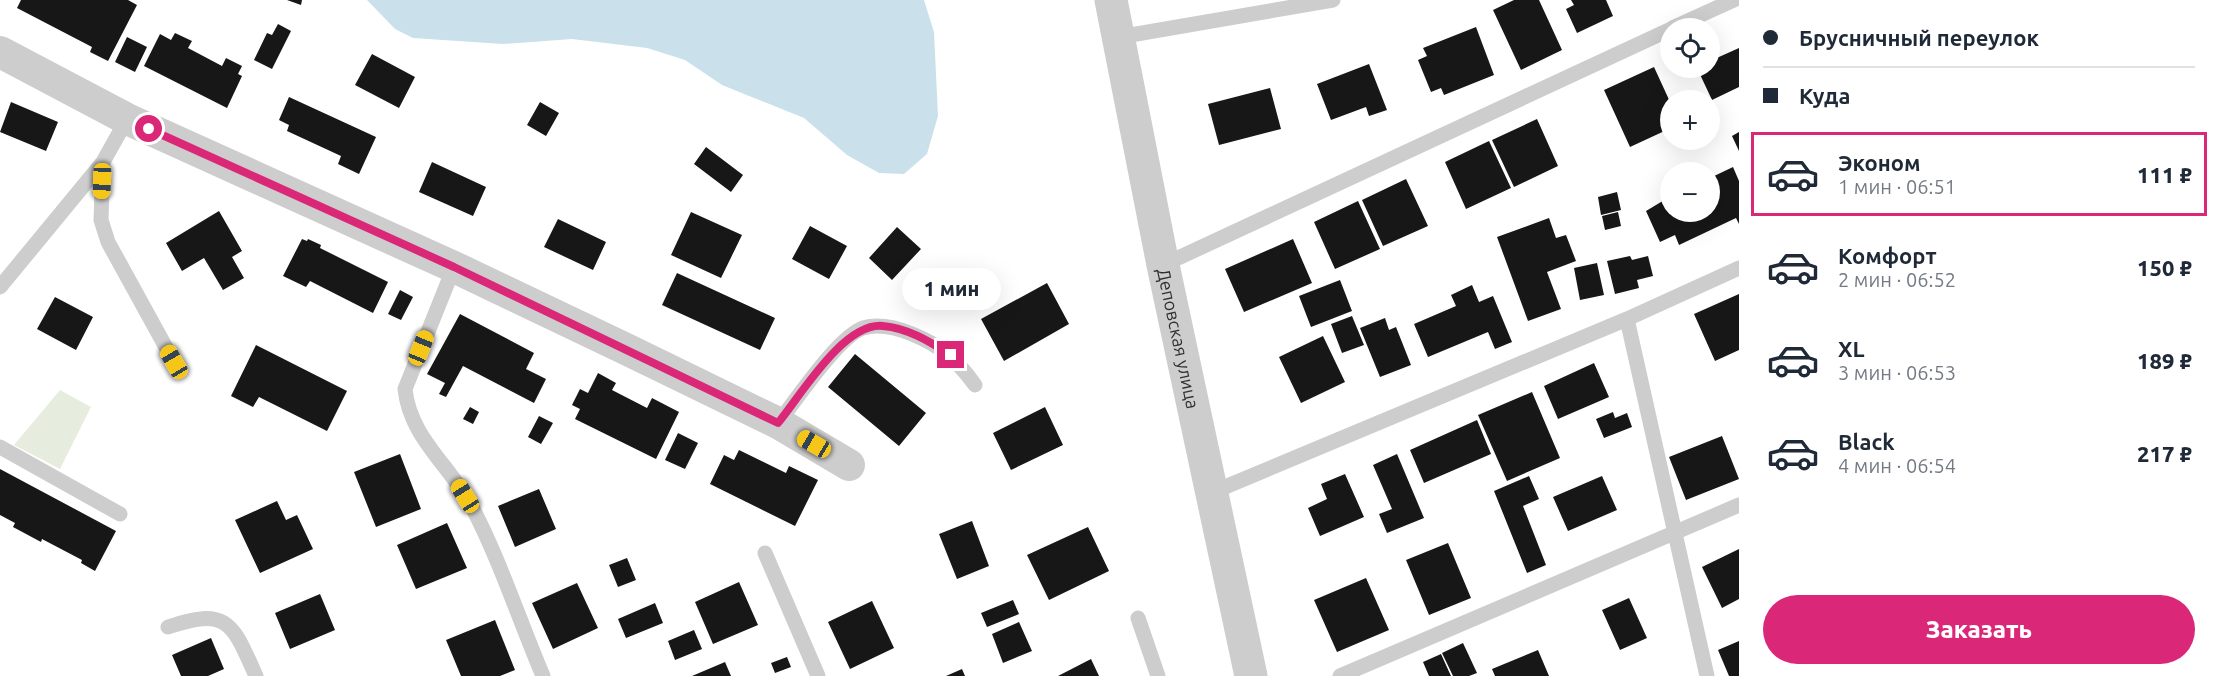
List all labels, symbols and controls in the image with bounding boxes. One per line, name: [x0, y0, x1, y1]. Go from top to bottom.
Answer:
map controls: [1660, 18, 1720, 222]
button: locate: [1660, 18, 1720, 78]
text: Брусничный переулок: [1799, 25, 2039, 50]
text: Куда: [1799, 83, 1850, 108]
button: +: [1660, 90, 1720, 150]
route start: [135, 115, 162, 142]
icon: car: [1766, 147, 1820, 201]
text: Эконом: [1838, 150, 1920, 175]
button: −: [1660, 162, 1720, 222]
text: 111 ₽: [2137, 162, 2192, 187]
car: [92, 163, 112, 199]
text: 1 мин · 06:51: [1838, 175, 1956, 198]
icon: car: [1766, 240, 1820, 294]
text: Комфорт: [1838, 243, 1937, 268]
text: 150 ₽: [2137, 255, 2192, 280]
street label: Деповская улица: [1154, 266, 1203, 410]
callout: 1 мин: [902, 268, 1000, 310]
text: 2 мин · 06:52: [1838, 268, 1956, 291]
text: 1 мин: [924, 277, 979, 300]
car: [406, 328, 436, 368]
icon: car: [1766, 333, 1820, 387]
text: XL: [1838, 336, 1865, 361]
route end: [937, 341, 964, 368]
car: [157, 342, 191, 382]
text: 189 ₽: [2137, 348, 2192, 373]
text: 3 мин · 06:53: [1838, 361, 1956, 384]
icon: car: [1766, 426, 1820, 480]
car: [794, 427, 834, 461]
text: Black: [1838, 429, 1895, 454]
text: 217 ₽: [2137, 441, 2192, 466]
text: 4 мин · 06:54: [1838, 454, 1956, 477]
car: [448, 476, 482, 516]
button: Заказать: [1763, 595, 2195, 664]

